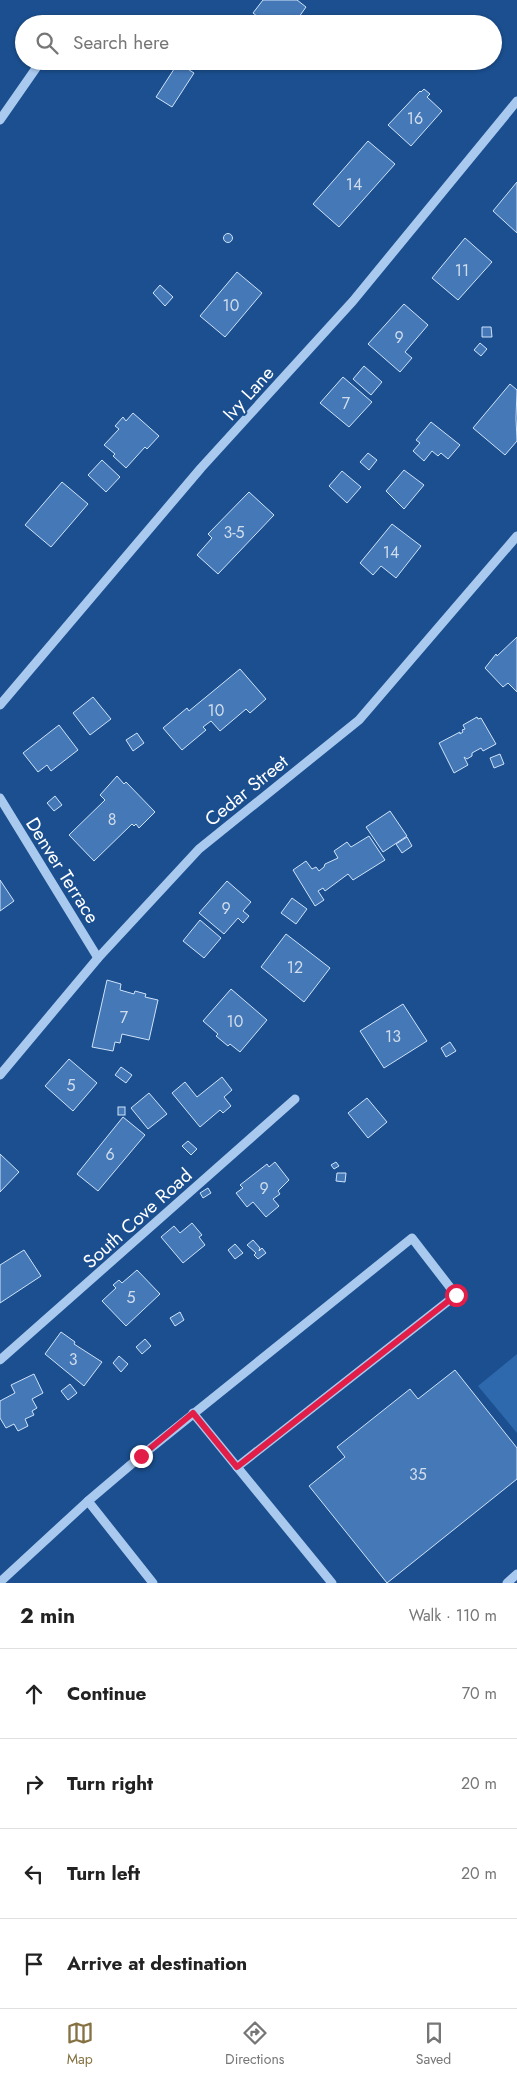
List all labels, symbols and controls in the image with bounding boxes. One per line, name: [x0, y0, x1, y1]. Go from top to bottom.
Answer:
search box: [15, 15, 502, 70]
icon: search: [33, 29, 61, 57]
text: Search here: [73, 29, 169, 56]
house number: 16: [407, 107, 423, 130]
house number: 14: [346, 173, 362, 196]
house number: 11: [455, 259, 469, 282]
house number: 10: [223, 294, 239, 317]
house number: 9: [394, 326, 404, 349]
street label: Ivy Lane: [217, 360, 280, 427]
house number: 7: [342, 392, 351, 415]
house number: 3-5: [223, 521, 245, 544]
house number: 14: [383, 541, 399, 564]
house number: 10: [208, 699, 224, 722]
street label: Cedar Street: [199, 748, 294, 832]
house number: 8: [108, 808, 116, 831]
street label: Denver Terrace: [19, 812, 106, 929]
house number: 9: [221, 897, 231, 920]
house number: 12: [287, 956, 303, 979]
house number: 7: [120, 1006, 129, 1029]
house number: 10: [227, 1010, 243, 1033]
house number: 13: [385, 1025, 401, 1048]
house number: 5: [66, 1074, 76, 1097]
house number: 6: [105, 1143, 115, 1166]
street label: South Cove Road: [77, 1162, 198, 1275]
house number: 9: [259, 1177, 269, 1200]
route start: [445, 1284, 468, 1307]
house number: 5: [126, 1286, 136, 1309]
house number: 3: [69, 1348, 78, 1371]
route end: [130, 1445, 153, 1468]
house number: 35: [409, 1463, 427, 1486]
text: 2 min: [20, 1601, 75, 1631]
text: Walk · 110 m: [409, 1604, 497, 1627]
icon: ahead: [20, 1680, 48, 1708]
text: Continue: [67, 1680, 146, 1707]
text: 70 m: [462, 1682, 497, 1705]
icon: right: [20, 1770, 48, 1798]
text: Turn right: [67, 1770, 153, 1797]
text: 20 m: [461, 1772, 497, 1795]
icon: left: [20, 1860, 48, 1888]
text: Turn left: [67, 1860, 140, 1887]
text: 20 m: [461, 1862, 497, 1885]
icon: arrive: [20, 1950, 48, 1978]
text: Arrive at destination: [67, 1950, 247, 1977]
tab: Map: [66, 2019, 94, 2069]
tab: Directions: [225, 2019, 284, 2069]
tab: Saved: [416, 2019, 451, 2069]

